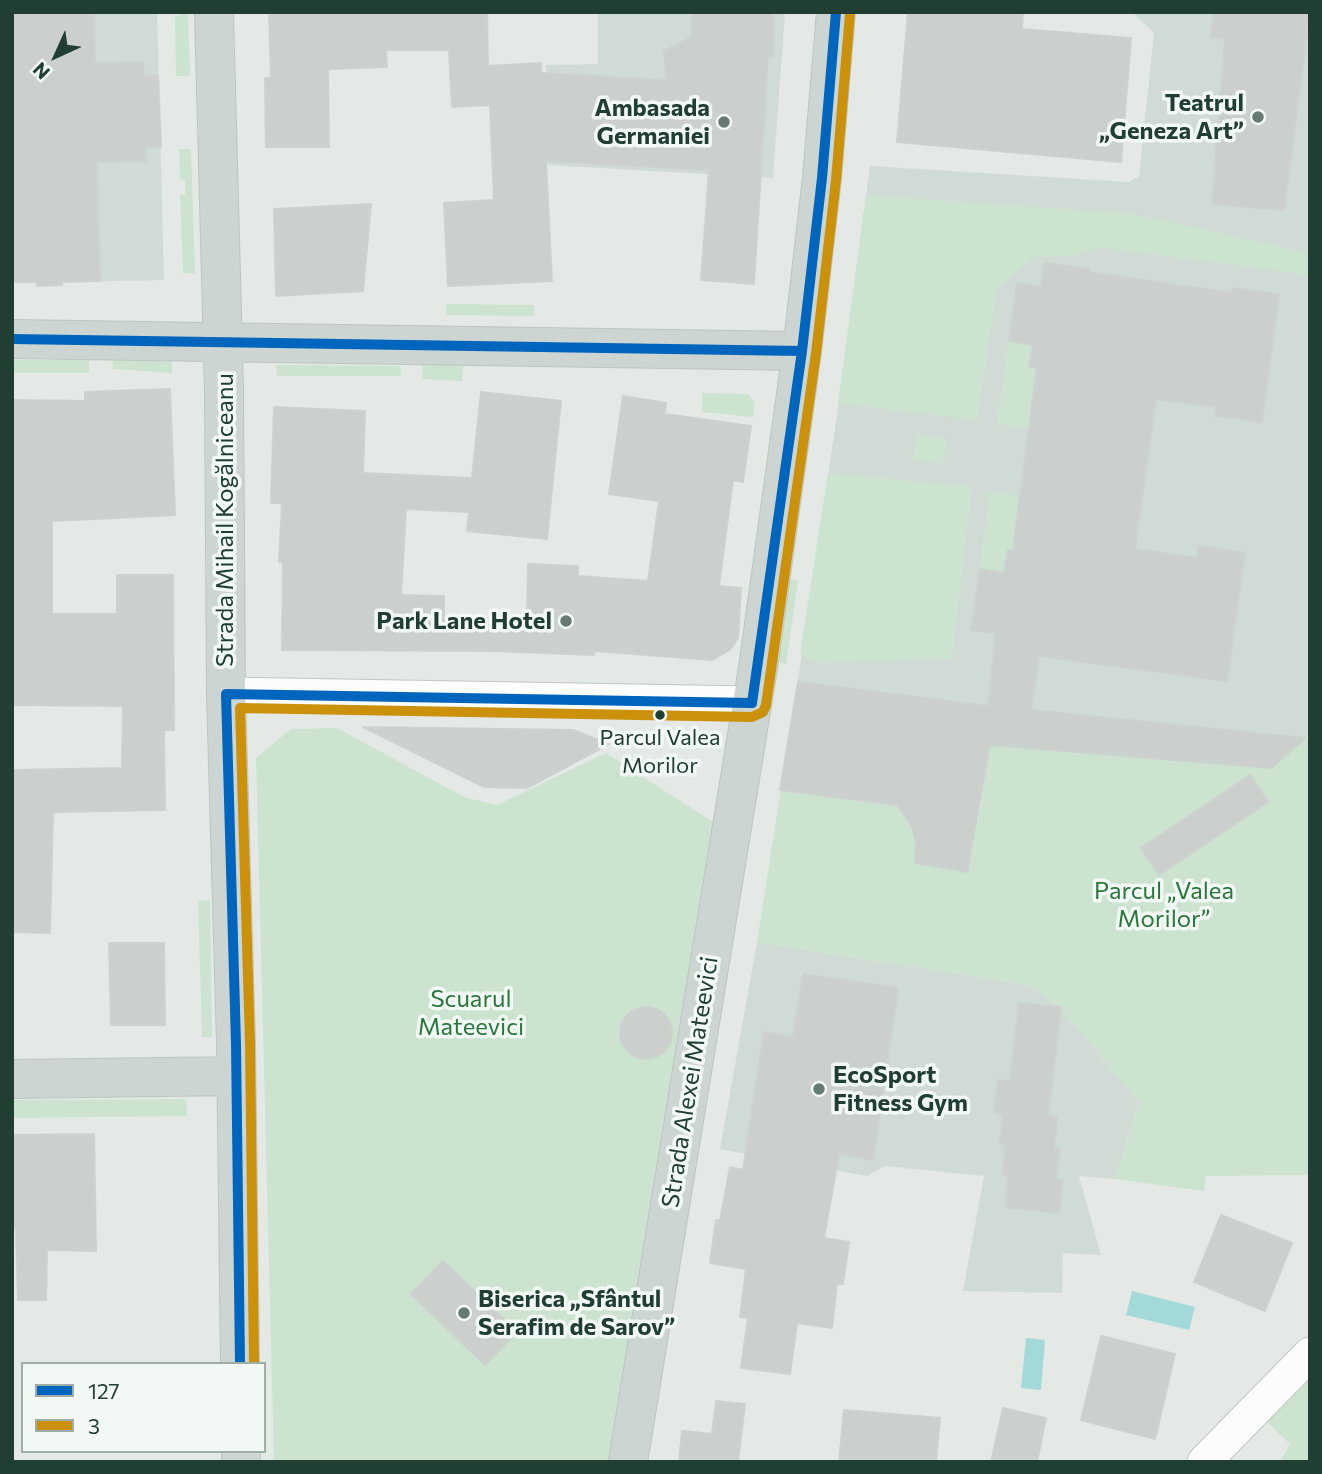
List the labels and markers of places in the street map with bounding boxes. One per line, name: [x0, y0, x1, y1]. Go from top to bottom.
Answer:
place label: Teatrul „Geneza Art”: [1099, 89, 1244, 145]
place label: Ambasada Germaniei: [594, 94, 710, 150]
marker: Teatrul „Geneza Art”: [1250, 109, 1266, 125]
marker: Ambasada Germaniei: [716, 114, 732, 130]
place label: Park Lane Hotel: [376, 607, 552, 635]
marker: Park Lane Hotel: [558, 613, 574, 629]
marker: Parcul Valea Morilor: [653, 708, 667, 722]
place label: Parcul Valea Morilor: [600, 725, 720, 776]
place label: EcoSport Fitness Gym: [833, 1061, 968, 1117]
marker: EcoSport Fitness Gym: [811, 1081, 827, 1097]
place label: Biserica „Sfântul Serafim de Sarov”: [478, 1285, 675, 1341]
marker: Biserica „Sfântul Serafim de Sarov”: [456, 1305, 472, 1321]

